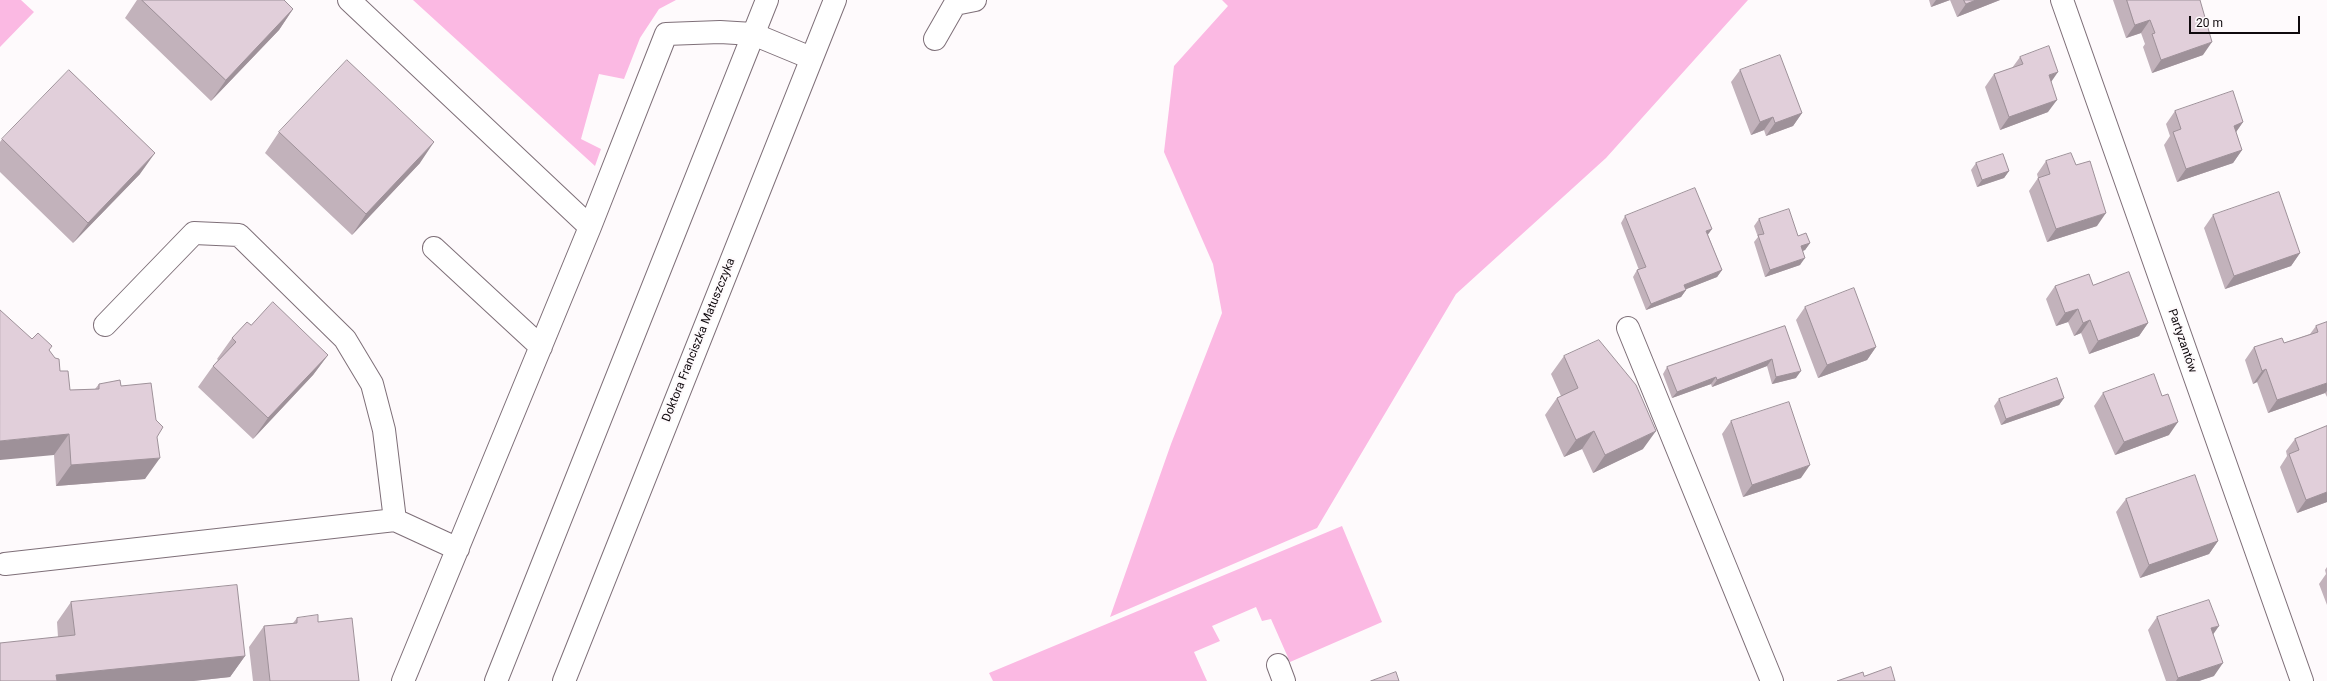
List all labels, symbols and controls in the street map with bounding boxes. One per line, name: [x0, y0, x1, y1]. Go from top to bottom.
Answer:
scale bar: [2191, 8, 2302, 34]
text: 20 m: [2196, 16, 2223, 30]
street label: Doktora Franciszka Matuszczyka: [659, 256, 739, 424]
street label: Partyzantów: [2164, 307, 2200, 375]

